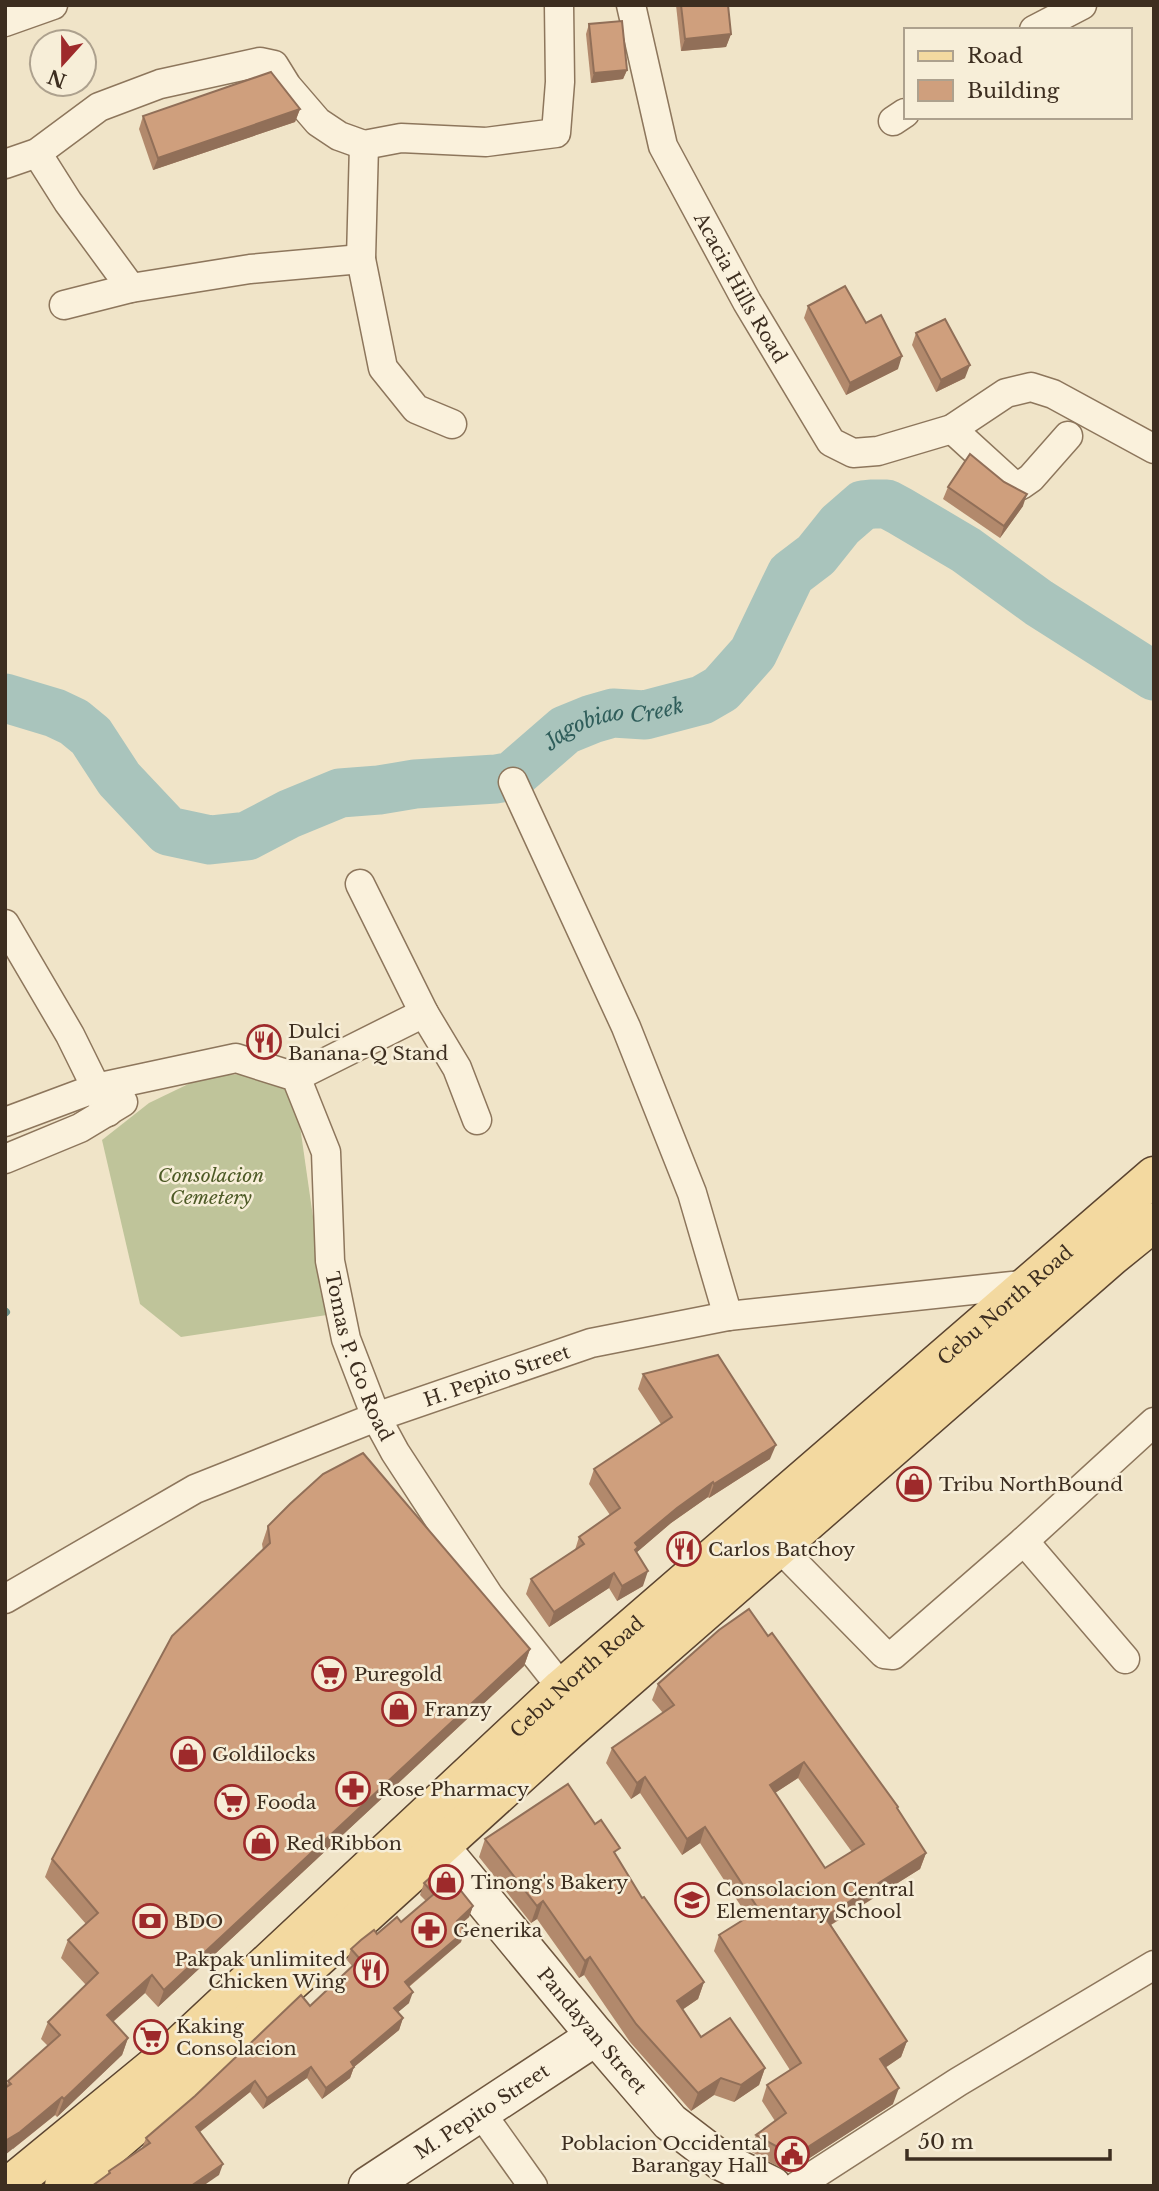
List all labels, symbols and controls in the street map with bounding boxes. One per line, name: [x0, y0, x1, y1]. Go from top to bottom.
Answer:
north arrow: [28, 28, 98, 98]
legend: [904, 28, 1131, 119]
text: Road: [967, 43, 1023, 69]
text: N: [45, 64, 70, 92]
text: Building: [967, 78, 1060, 104]
street label: Acacia Hills Road: [689, 208, 792, 367]
water label: Jagobiao Creek: [537, 692, 686, 756]
place label: Dulci Banana-Q Stand: [288, 1020, 449, 1065]
restaurant icon: Dulci Banana-Q Stand: [245, 1023, 283, 1061]
park label: Consolacion Cemetery: [158, 1164, 264, 1209]
street label: Cebu North Road: [933, 1241, 1078, 1370]
street label: Tomas P. Go Road: [320, 1270, 398, 1445]
street label: H. Pepito Street: [421, 1340, 574, 1412]
shop icon: Tribu NorthBound: [895, 1465, 933, 1503]
place label: Tribu NorthBound: [939, 1473, 1123, 1496]
restaurant icon: Carlos Batchoy: [665, 1530, 703, 1568]
place label: Carlos Batchoy: [708, 1538, 855, 1561]
street label: Cebu North Road: [505, 1611, 649, 1743]
supermarket icon: Puregold: [310, 1655, 348, 1693]
place label: Puregold: [354, 1663, 442, 1686]
shop icon: Franzy: [380, 1690, 418, 1728]
place label: Franzy: [424, 1698, 492, 1721]
shop icon: Goldilocks: [169, 1735, 207, 1773]
place label: Goldilocks: [212, 1743, 316, 1766]
pharmacy icon: Rose Pharmacy: [334, 1770, 372, 1808]
place label: Rose Pharmacy: [378, 1778, 529, 1801]
supermarket icon: Fooda: [213, 1783, 251, 1821]
place label: Fooda: [256, 1791, 317, 1814]
shop icon: Red Ribbon: [242, 1824, 280, 1862]
place label: Red Ribbon: [286, 1832, 402, 1855]
shop icon: Tinong's Bakery: [427, 1863, 465, 1901]
place label: Tinong's Bakery: [471, 1871, 628, 1894]
place label: Consolacion Central Elementary School: [716, 1878, 914, 1923]
school or university icon: Consolacion Central Elementary School: [673, 1881, 711, 1919]
bank icon: BDO: [131, 1902, 169, 1940]
place label: BDO: [174, 1910, 223, 1933]
pharmacy icon: Generika: [410, 1911, 448, 1949]
place label: Generika: [453, 1919, 543, 1942]
place label: Pakpak unlimited Chicken Wing: [174, 1948, 347, 1993]
restaurant icon: Pakpak unlimited Chicken Wing: [352, 1951, 390, 1989]
street label: Pandayan Street: [532, 1963, 652, 2099]
place label: Kaking Consolacion: [176, 2015, 297, 2060]
supermarket icon: Kaking Consolacion: [132, 2018, 170, 2056]
street label: M. Pepito Street: [410, 2059, 554, 2164]
scale bar: [907, 2118, 1110, 2162]
text: 50 m: [918, 2129, 974, 2155]
place label: Poblacion Occidental Barangay Hall: [561, 2132, 768, 2177]
public building icon: Poblacion Occidental Barangay Hall: [773, 2135, 811, 2173]

